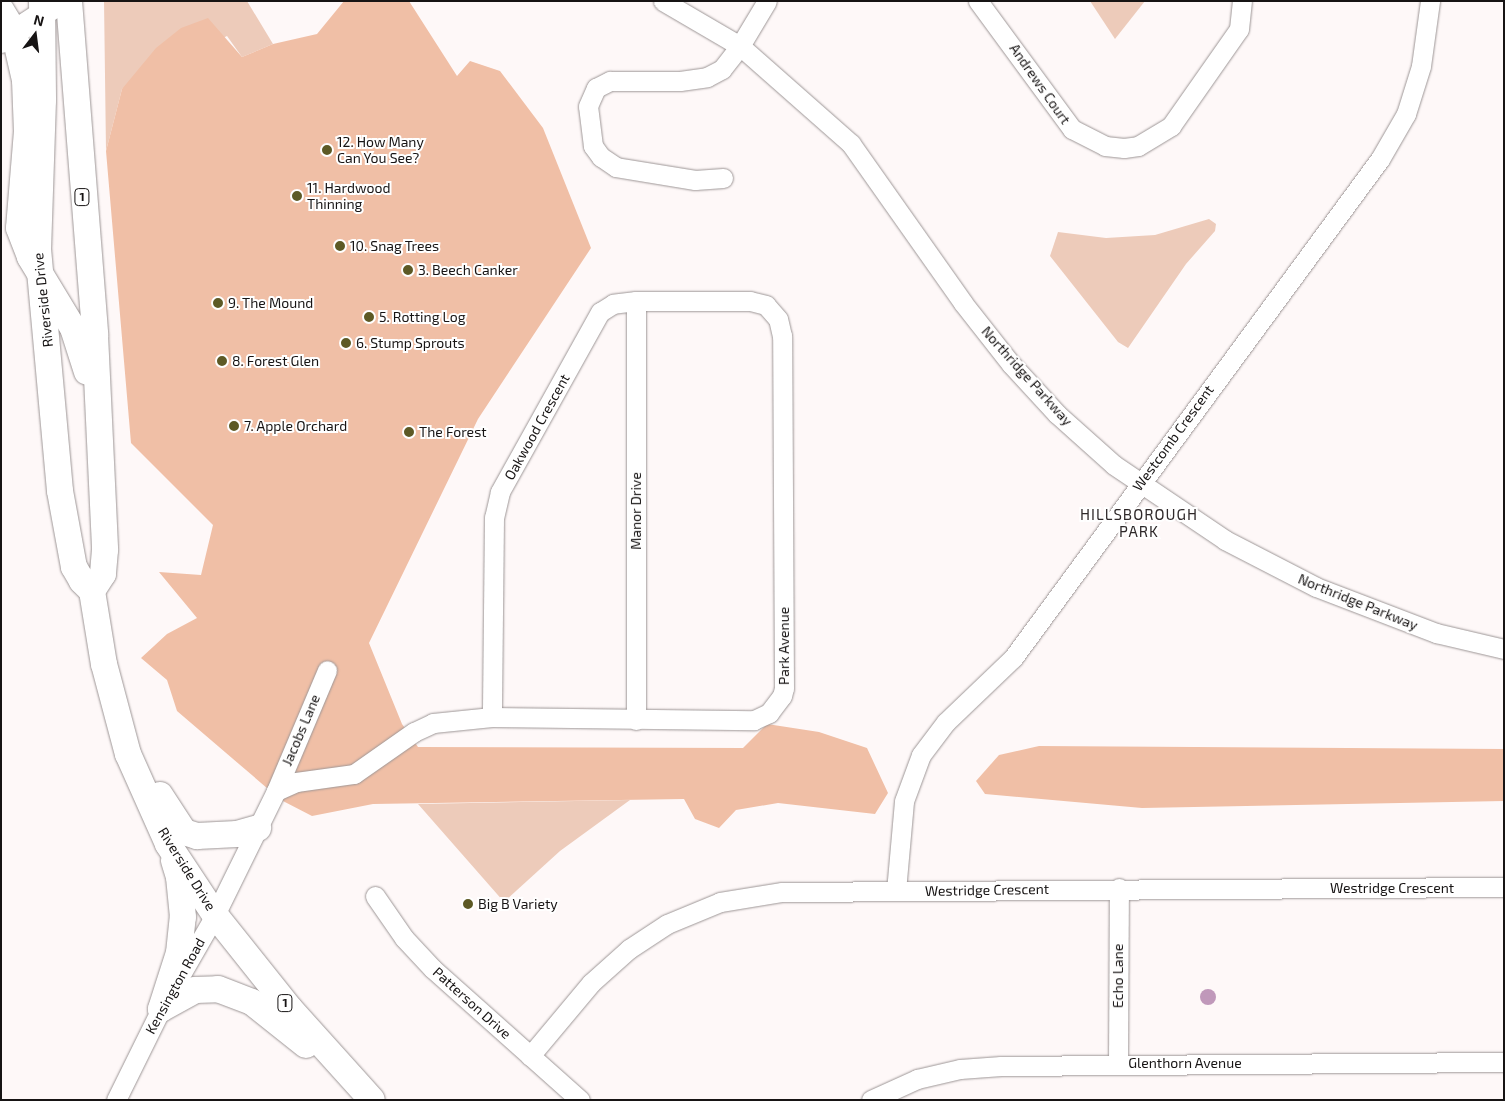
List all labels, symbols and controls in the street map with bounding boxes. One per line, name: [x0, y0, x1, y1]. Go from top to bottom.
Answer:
north arrow: [10, 10, 60, 60]
text: N: [32, 11, 46, 30]
street label: Andrews Court: [1006, 40, 1074, 128]
place label: 12. How Many Can You See?: [337, 134, 424, 166]
marker: 12. How Many Can You See?: [321, 144, 333, 156]
place label: 11. Hardwood Thinning: [307, 180, 390, 212]
road number: 1: [73, 188, 91, 206]
marker: 11. Hardwood Thinning: [291, 190, 303, 202]
place label: 10. Snag Trees: [350, 238, 439, 254]
marker: 10. Snag Trees: [334, 240, 346, 252]
street label: Riverside Drive: [30, 252, 56, 348]
place label: 3. Beech Canker: [418, 262, 518, 278]
marker: 3. Beech Canker: [402, 264, 414, 276]
place label: 9. The Mound: [228, 295, 314, 311]
marker: 9. The Mound: [212, 297, 224, 309]
place label: 5. Rotting Log: [379, 309, 465, 325]
marker: 5. Rotting Log: [363, 311, 375, 323]
street label: Northridge Parkway: [978, 323, 1076, 429]
place label: 6. Stump Sprouts: [356, 335, 465, 351]
marker: 6. Stump Sprouts: [340, 337, 352, 349]
place label: 8. Forest Glen: [232, 353, 319, 369]
marker: 8. Forest Glen: [216, 355, 228, 367]
street label: Oakwood Crescent: [501, 371, 573, 483]
street label: Westcomb Crescent: [1129, 382, 1217, 494]
place label: 7. Apple Orchard: [244, 418, 348, 434]
marker: 7. Apple Orchard: [228, 420, 240, 432]
place label: The Forest: [419, 424, 487, 440]
marker: The Forest: [403, 426, 415, 438]
street label: Manor Drive: [628, 472, 644, 550]
district label: HILLSBOROUGH PARK: [1079, 505, 1199, 540]
street label: Northridge Parkway: [1296, 570, 1420, 634]
street label: Park Avenue: [776, 607, 792, 685]
street label: Jacobs Lane: [278, 692, 324, 768]
street label: Riverside Drive: [155, 824, 219, 914]
street label: Westridge Crescent: [1330, 880, 1454, 896]
street label: Westridge Crescent: [925, 881, 1049, 899]
place label: Big B Variety: [478, 896, 558, 912]
marker: Big B Variety: [462, 898, 474, 910]
street label: Kensington Road: [142, 935, 208, 1037]
street label: Echo Lane: [1110, 944, 1126, 1008]
street label: Patterson Drive: [430, 964, 514, 1042]
road number: 1: [276, 994, 294, 1012]
street label: Glenthorn Avenue: [1128, 1055, 1242, 1071]

